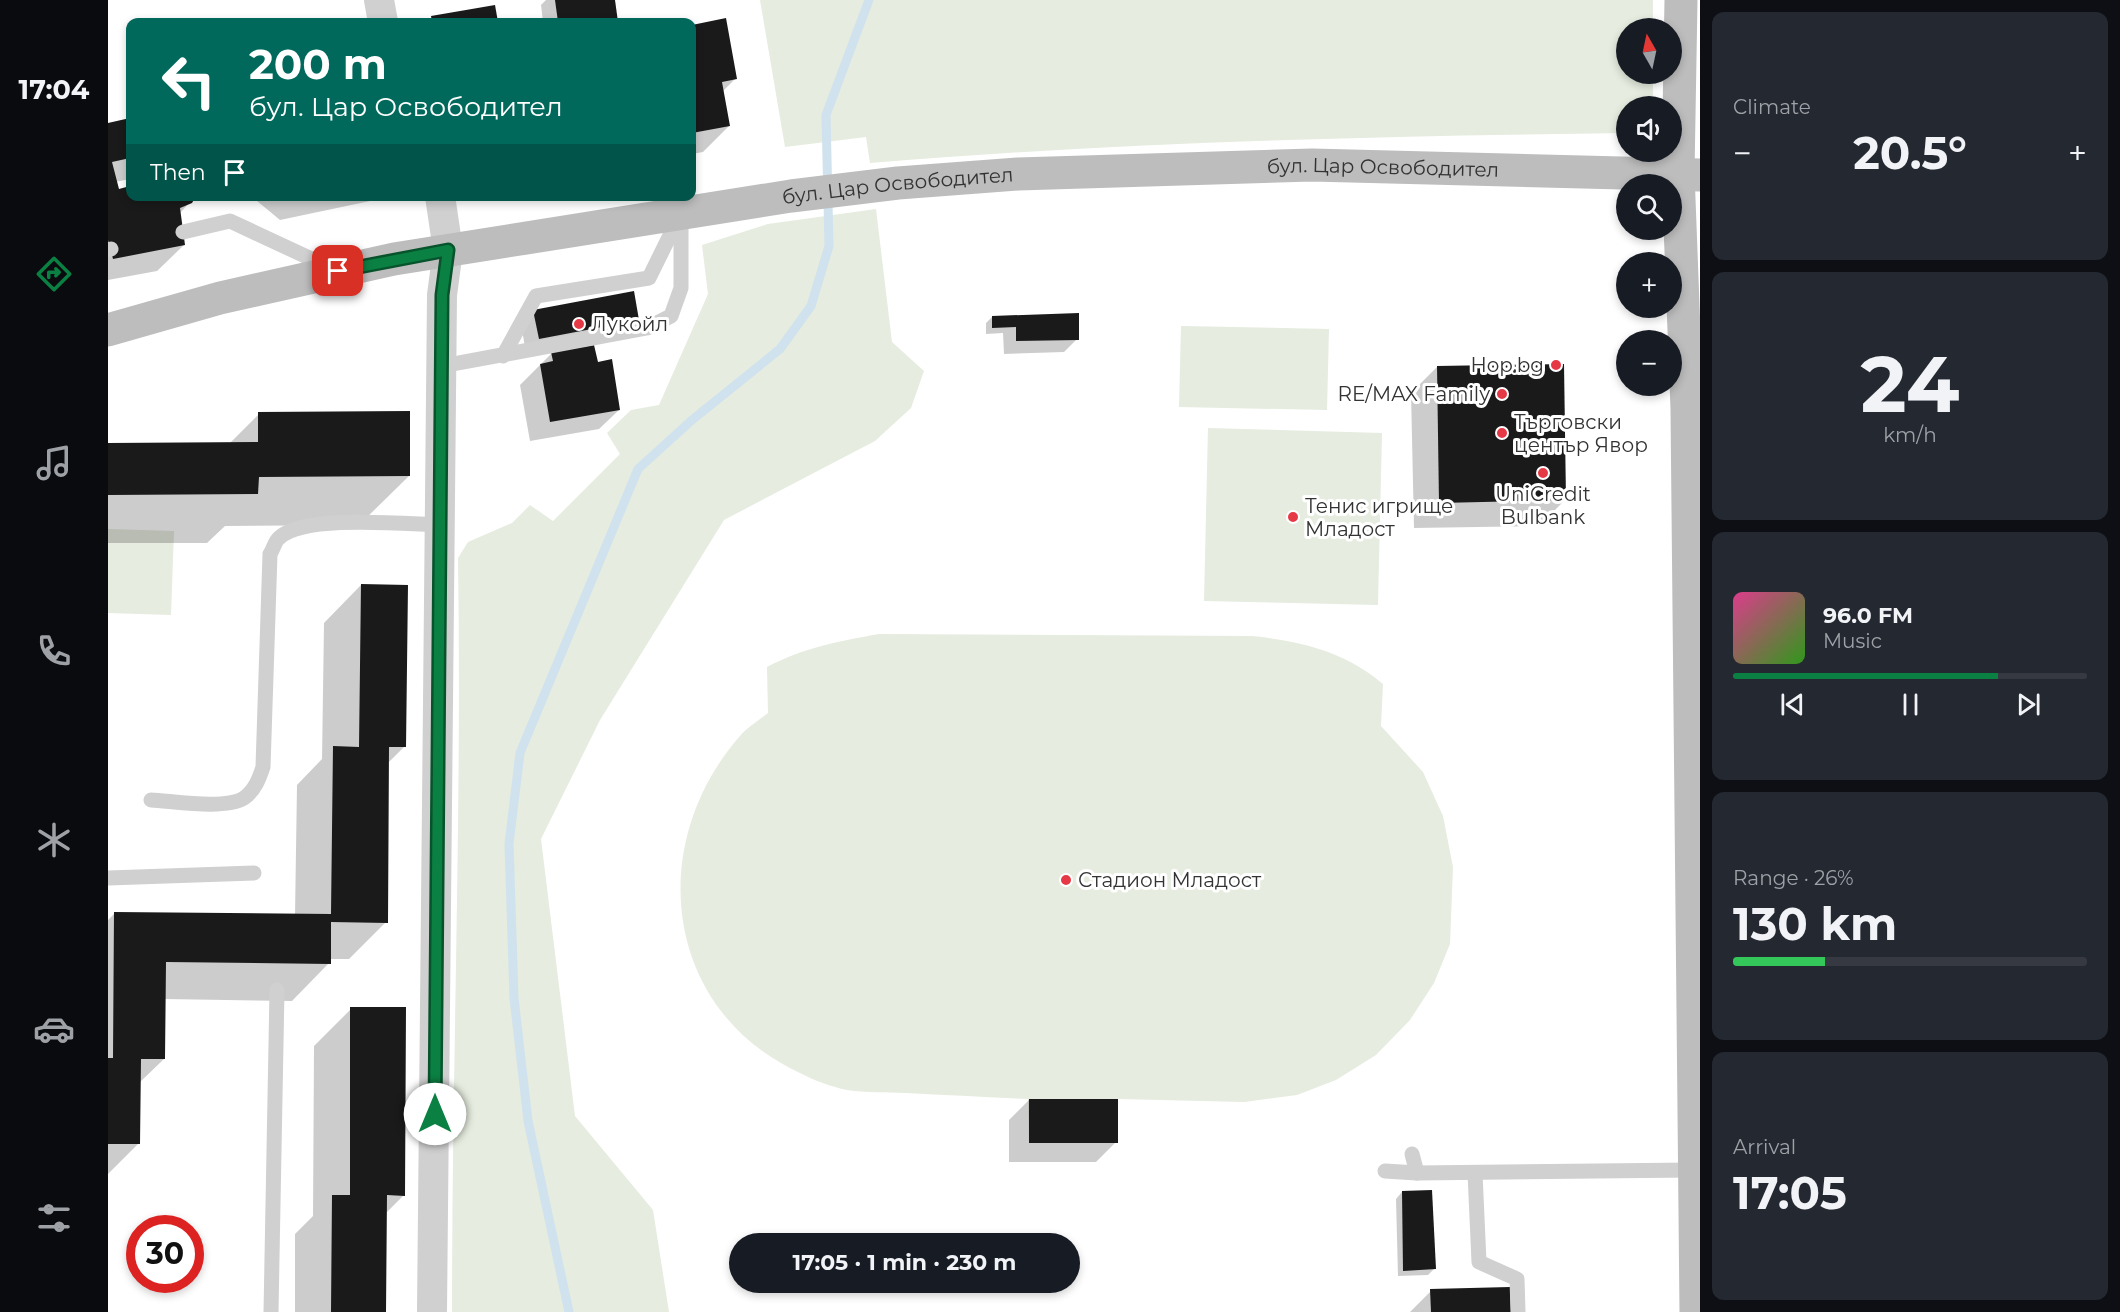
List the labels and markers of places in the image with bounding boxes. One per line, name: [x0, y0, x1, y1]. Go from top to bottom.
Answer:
pin: [312, 245, 363, 296]
place label: Лукойл: [591, 312, 668, 336]
marker: Лукойл: [572, 317, 586, 331]
place label: Hop.bg: [1470, 353, 1544, 377]
marker: Hop.bg: [1549, 358, 1563, 372]
place label: RE/MAX Family: [1338, 382, 1490, 406]
marker: RE/MAX Family: [1495, 387, 1509, 401]
place label: Търговски център Явор: [1514, 410, 1648, 457]
marker: Търговски център Явор: [1495, 426, 1509, 440]
marker: UniCredit Bulbank: [1536, 466, 1550, 480]
place label: UniCredit Bulbank: [1495, 482, 1591, 529]
place label: Тенис игрище Младост: [1305, 494, 1453, 541]
marker: Тенис игрище Младост: [1286, 510, 1300, 524]
place label: Стадион Младост: [1078, 868, 1262, 892]
marker: Стадион Младост: [1059, 873, 1073, 887]

